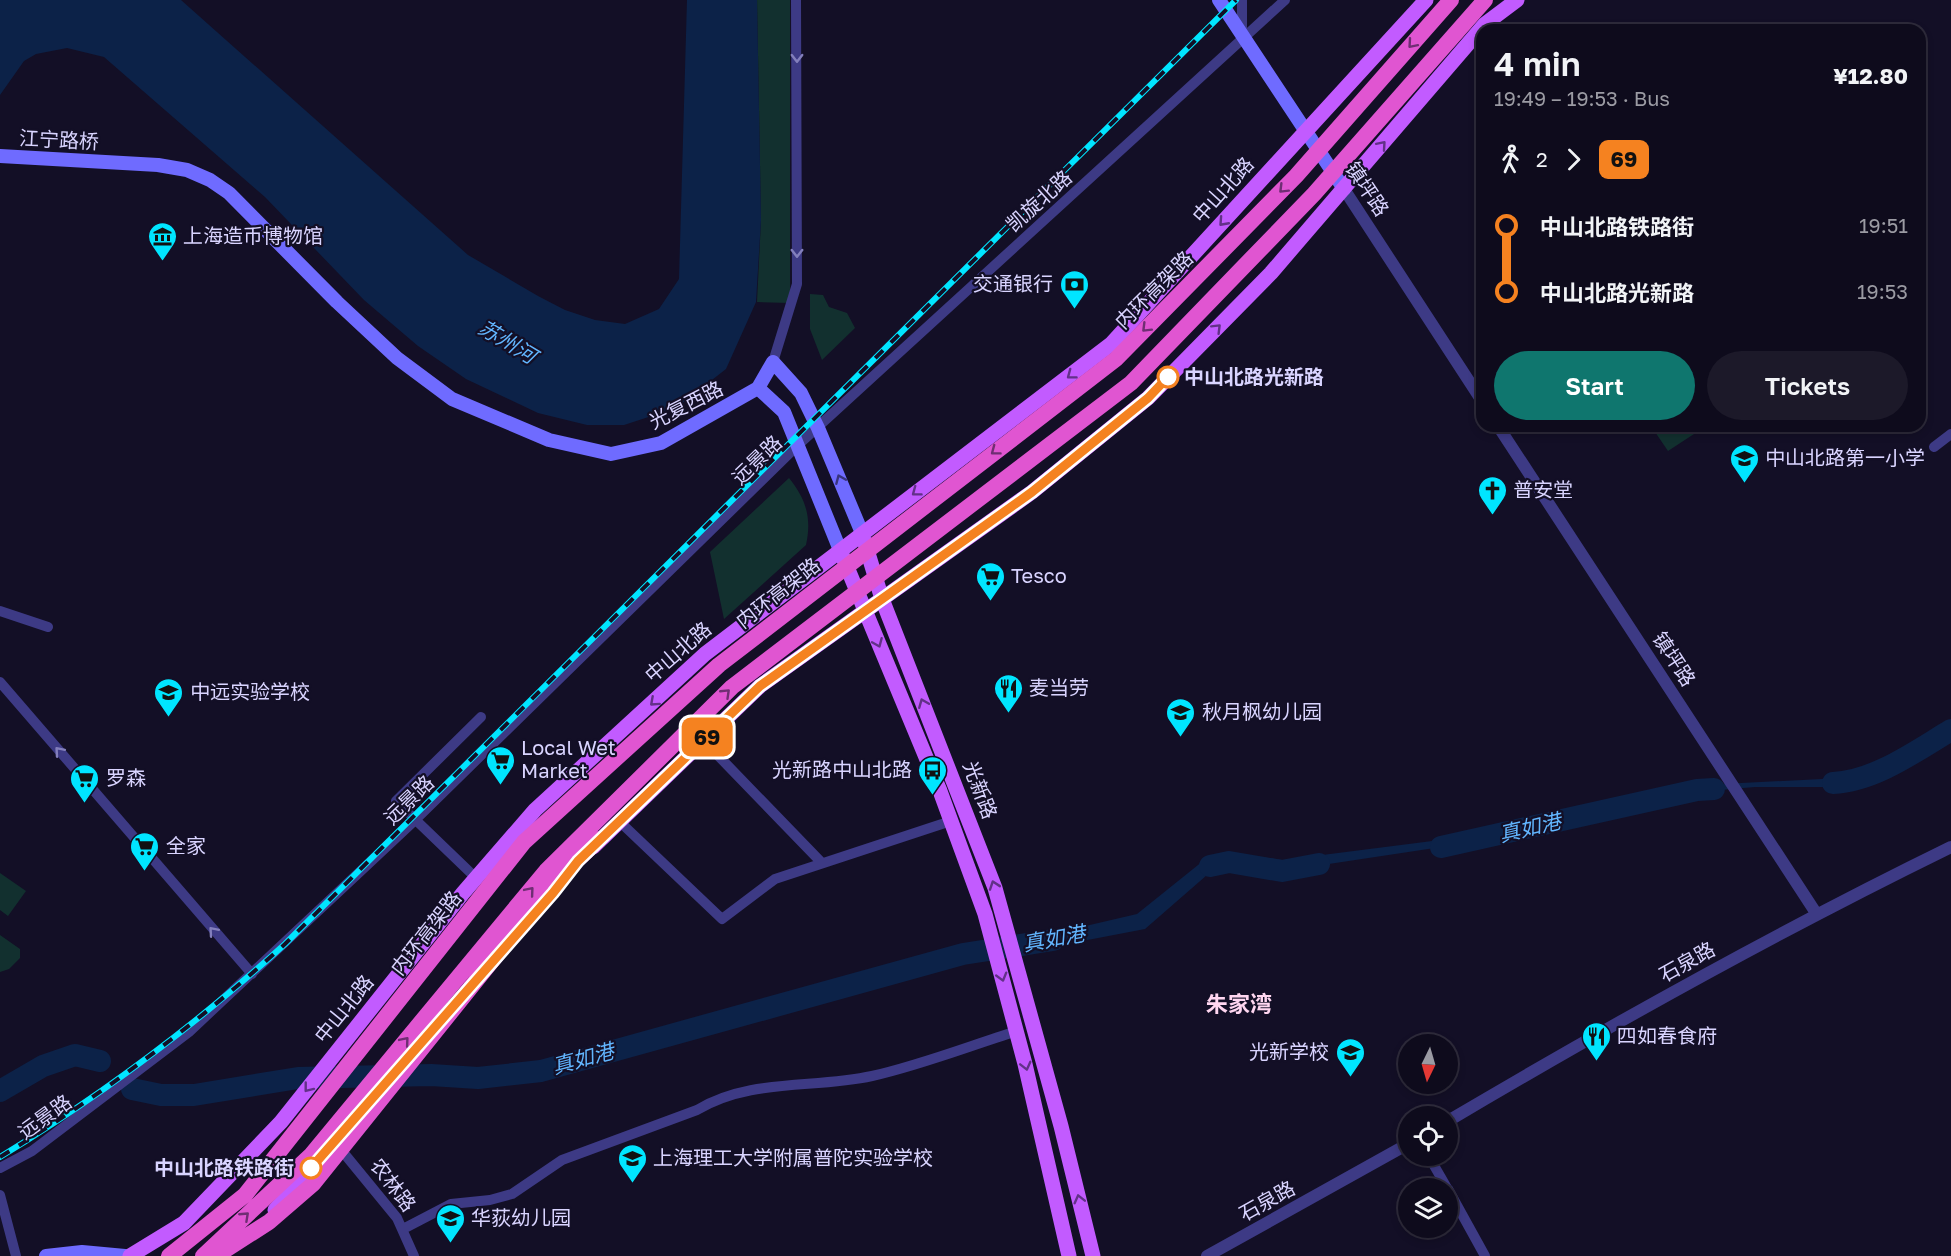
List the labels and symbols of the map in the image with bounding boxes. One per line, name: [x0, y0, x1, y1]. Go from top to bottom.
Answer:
one-way arrow: [1408, 37, 1419, 48]
one-way arrow: [791, 54, 803, 63]
street label: 江宁路桥: [18, 125, 100, 153]
one-way arrow: [1375, 141, 1386, 151]
street label: 中山北路: [1187, 152, 1258, 227]
street label: 镇坪路: [1341, 157, 1395, 220]
street label: 凯旋北路: [1001, 165, 1076, 236]
one-way arrow: [1279, 182, 1290, 193]
one-way arrow: [1219, 215, 1230, 226]
museum icon: 上海造币博物馆: [146, 220, 178, 262]
place label: 上海造币博物馆: [183, 223, 323, 247]
street label: 内环高架路: [1109, 245, 1197, 333]
one-way arrow: [791, 249, 803, 258]
bank icon: 交通银行: [1058, 268, 1090, 310]
place label: 交通银行: [973, 271, 1053, 295]
water label: 苏州河: [474, 314, 545, 371]
one-way arrow: [1142, 321, 1153, 332]
one-way arrow: [1210, 324, 1221, 335]
place label: 中山北路光新路: [1184, 364, 1324, 388]
marker: 中山北路光新路: [1157, 366, 1179, 388]
one-way arrow: [1067, 367, 1078, 378]
street label: 光复西路: [644, 375, 727, 433]
street label: 远景路: [726, 430, 786, 489]
school or university icon: 中山北路第一小学: [1728, 442, 1760, 484]
one-way arrow: [991, 444, 1002, 455]
place label: 中山北路第一小学: [1765, 445, 1925, 469]
one-way arrow: [835, 474, 847, 485]
church icon: 普安堂: [1476, 474, 1508, 516]
place label: 普安堂: [1513, 477, 1573, 501]
one-way arrow: [911, 485, 922, 496]
street label: 内环高架路: [731, 552, 824, 632]
supermarket icon: Tesco: [974, 560, 1006, 602]
place label: Tesco: [1011, 563, 1067, 587]
street label: 中山北路: [639, 616, 715, 687]
street label: 镇坪路: [1648, 627, 1701, 690]
one-way arrow: [871, 636, 883, 647]
restaurant icon: 麦当劳: [992, 672, 1024, 714]
place label: 麦当劳: [1029, 675, 1089, 699]
school or university icon: 中远实验学校: [153, 676, 185, 718]
place label: 中远实验学校: [190, 679, 310, 703]
one-way arrow: [719, 689, 729, 700]
one-way arrow: [650, 694, 661, 705]
school or university icon: 秋月枫幼儿园: [1165, 696, 1197, 738]
one-way arrow: [918, 698, 931, 709]
place label: 秋月枫幼儿园: [1202, 699, 1322, 723]
line badge: 69: [680, 718, 734, 756]
place label: Local Wet Market: [521, 735, 616, 782]
supermarket icon: Local Wet Market: [484, 744, 516, 786]
one-way arrow: [55, 747, 66, 758]
bus stop icon: 光新路中山北路: [917, 754, 949, 796]
place label: 光新路中山北路: [772, 757, 912, 781]
street label: 光新路: [959, 757, 1003, 822]
supermarket icon: 罗森: [69, 762, 101, 804]
place label: 罗森: [106, 765, 146, 789]
street label: 远景路: [378, 770, 438, 829]
water label: 真如港: [1496, 807, 1566, 847]
supermarket icon: 全家: [129, 830, 161, 872]
place label: 全家: [166, 833, 206, 857]
one-way arrow: [988, 880, 1001, 891]
street label: 内环高架路: [385, 886, 465, 979]
one-way arrow: [522, 887, 533, 898]
water label: 真如港: [1021, 919, 1090, 956]
one-way arrow: [209, 927, 220, 938]
street label: 石泉路: [1654, 936, 1719, 986]
street label: 中山北路: [309, 970, 378, 1047]
one-way arrow: [995, 971, 1007, 982]
district label: 朱家湾: [1206, 990, 1272, 1017]
restaurant icon: 四如春食府: [1580, 1020, 1612, 1062]
place label: 四如春食府: [1617, 1023, 1717, 1047]
north arrow: [1398, 1034, 1458, 1094]
school or university icon: 光新学校: [1334, 1036, 1366, 1078]
one-way arrow: [398, 1037, 409, 1048]
water label: 真如港: [549, 1037, 619, 1079]
place label: 光新学校: [1249, 1039, 1329, 1063]
one-way arrow: [1018, 1061, 1031, 1071]
one-way arrow: [304, 1081, 315, 1092]
street label: 远景路: [13, 1089, 76, 1144]
school or university icon: 上海理工大学附属普陀实验学校: [616, 1142, 648, 1184]
place label: 上海理工大学附属普陀实验学校: [653, 1145, 933, 1169]
street label: 农林路: [366, 1153, 421, 1216]
place label: 中山北路铁路街: [154, 1155, 294, 1179]
marker: 中山北路铁路街: [300, 1157, 322, 1179]
street label: 石泉路: [1234, 1175, 1299, 1225]
one-way arrow: [1073, 1194, 1086, 1204]
school or university icon: 华荻幼儿园: [434, 1202, 466, 1244]
place label: 华荻幼儿园: [471, 1205, 571, 1229]
one-way arrow: [239, 1212, 249, 1223]

